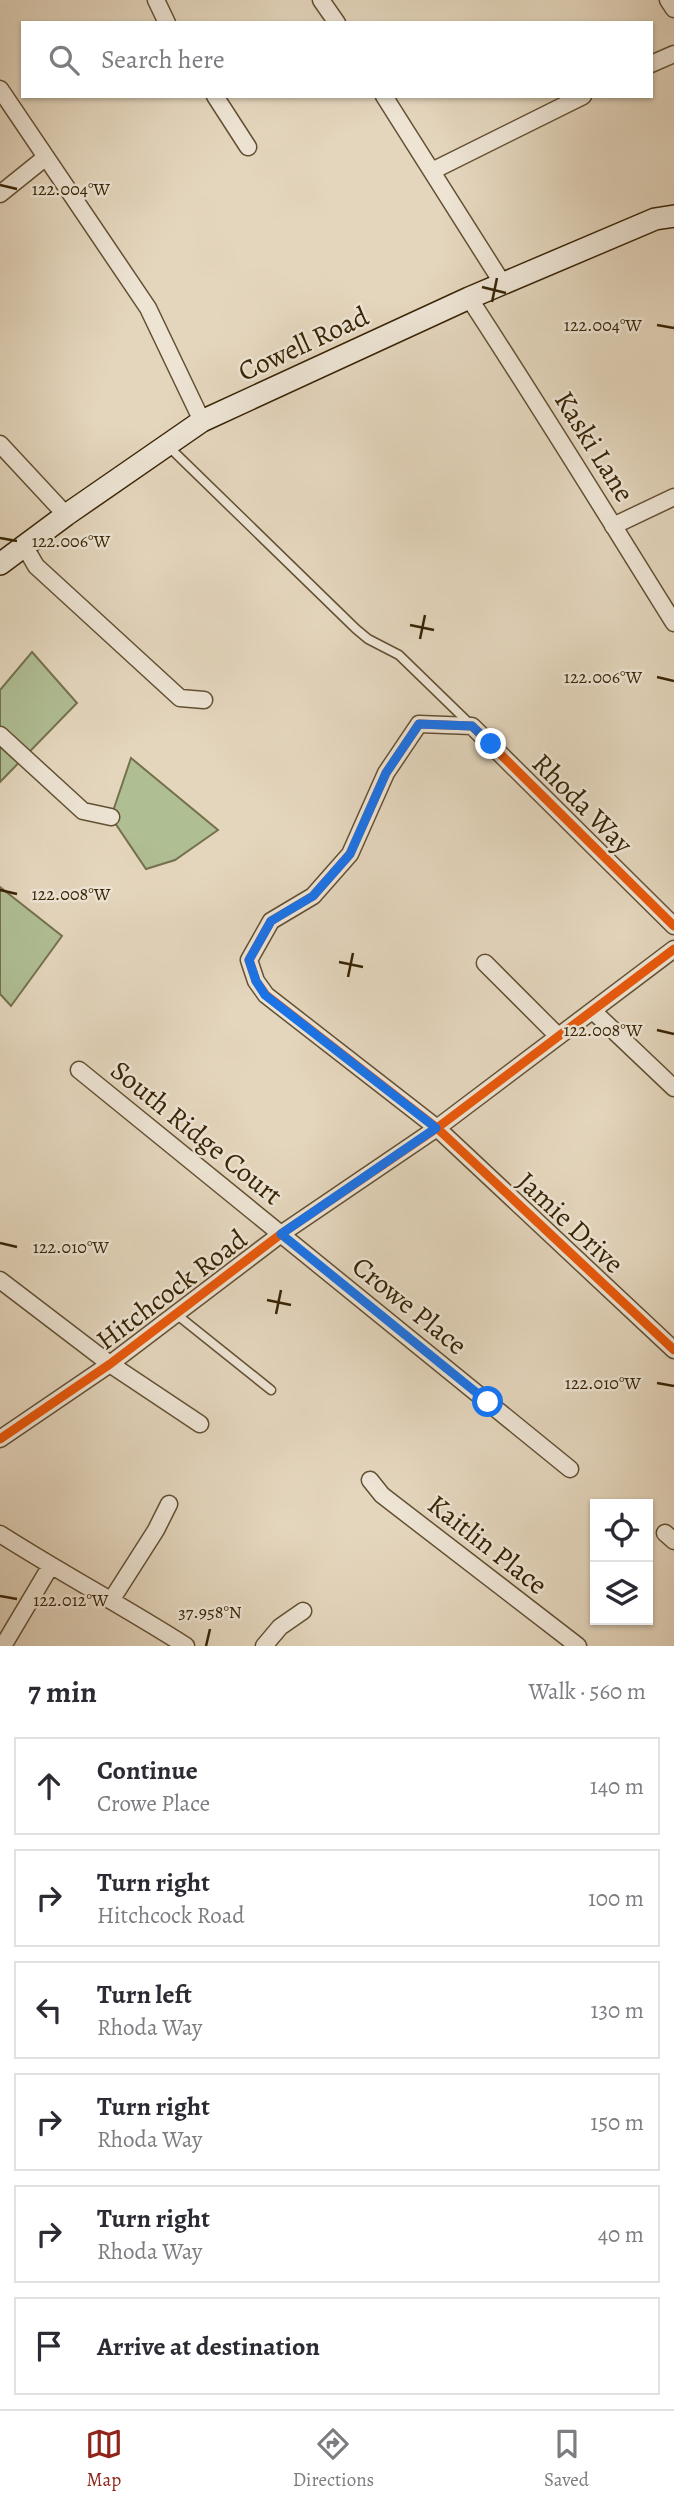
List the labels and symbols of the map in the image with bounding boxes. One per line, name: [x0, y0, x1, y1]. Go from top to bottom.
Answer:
text: 122.004°W: [32, 177, 110, 201]
street label: Cowell Road: [232, 297, 376, 391]
text: 122.004°W: [564, 313, 642, 337]
street label: Kaski Lane: [545, 384, 643, 509]
text: 122.006°W: [32, 529, 110, 553]
text: 122.006°W: [564, 665, 642, 689]
route end: [475, 728, 506, 759]
street label: Rhoda Way: [524, 745, 641, 863]
text: 122.008°W: [32, 882, 111, 906]
text: 122.008°W: [564, 1018, 643, 1042]
street label: South Ridge Court: [102, 1052, 290, 1214]
street label: Jamie Drive: [509, 1163, 632, 1282]
street label: Hitchcock Road: [88, 1220, 256, 1359]
text: 122.010°W: [33, 1235, 109, 1259]
street label: Crowe Place: [344, 1248, 475, 1364]
text: 122.010°W: [565, 1371, 641, 1395]
route start: [472, 1386, 503, 1417]
street label: Kaitlin Place: [420, 1486, 555, 1604]
text: 122.012°W: [33, 1588, 109, 1612]
text: 37.958°N: [178, 1600, 242, 1624]

